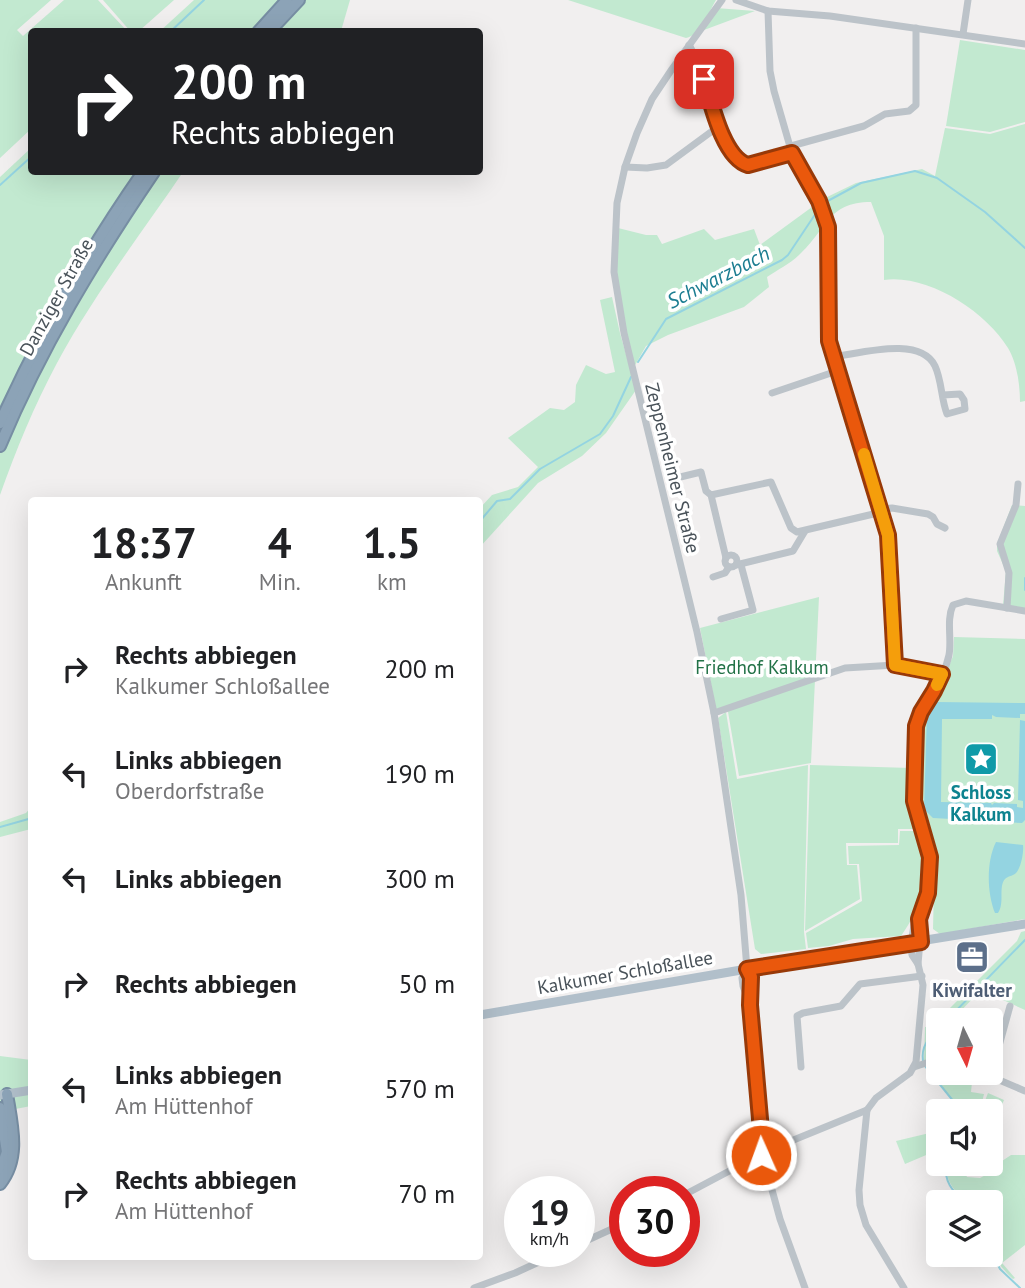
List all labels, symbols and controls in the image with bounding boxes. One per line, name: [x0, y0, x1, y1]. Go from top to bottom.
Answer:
text: 200 m: [171, 49, 306, 113]
pin: [674, 49, 734, 109]
icon: right: [56, 56, 147, 147]
icon: arrive: [685, 60, 723, 98]
text: Rechts abbiegen: [171, 111, 395, 153]
street label: Danziger Straße: [14, 234, 98, 360]
water label: Schwarzbach: [662, 240, 774, 314]
street label: Zeppenheimer Straße: [640, 380, 706, 556]
text: 18:37: [90, 515, 197, 570]
text: 4: [268, 515, 292, 570]
text: 1.5: [363, 515, 421, 570]
text: Ankunft: [105, 567, 182, 596]
text: Min.: [259, 567, 301, 596]
text: km: [377, 567, 407, 596]
text: Rechts abbiegen: [115, 638, 297, 671]
icon: right: [56, 650, 94, 688]
text: 200 m: [384, 652, 455, 685]
park label: Friedhof Kalkum: [695, 655, 829, 679]
text: Kalkumer Schloßallee: [115, 671, 330, 700]
place icon: Schloss Kalkum: [962, 740, 1000, 778]
text: Links abbiegen: [115, 743, 282, 776]
icon: left: [56, 755, 94, 793]
text: 190 m: [384, 757, 455, 790]
text: Oberdorfstraße: [115, 776, 265, 805]
place label: Schloss Kalkum: [950, 780, 1012, 826]
icon: left: [56, 860, 94, 898]
text: Links abbiegen: [115, 862, 282, 895]
text: 300 m: [384, 862, 455, 895]
office icon: Kiwifalter: [953, 938, 991, 976]
street label: Kalkumer Schloßallee: [535, 945, 715, 999]
icon: right: [56, 965, 94, 1003]
text: Rechts abbiegen: [115, 967, 297, 1000]
text: 50 m: [399, 967, 455, 1000]
place label: Kiwifalter: [932, 978, 1012, 1002]
north arrow: [926, 1008, 1003, 1085]
map controls: [926, 1008, 1003, 1267]
text: Links abbiegen: [115, 1058, 282, 1091]
icon: left: [56, 1070, 94, 1108]
text: 570 m: [384, 1072, 455, 1105]
text: Am Hüttenhof: [115, 1091, 253, 1120]
button: sound: [926, 1099, 1003, 1176]
position arrow: [724, 1118, 798, 1192]
text: Rechts abbiegen: [115, 1163, 297, 1196]
icon: right: [56, 1175, 94, 1213]
speed limit sign: 30: [609, 1176, 700, 1267]
text: 70 m: [399, 1177, 455, 1210]
text: 19: [530, 1189, 569, 1235]
button: layers: [926, 1190, 1003, 1267]
text: Am Hüttenhof: [115, 1196, 253, 1225]
text: km/h: [530, 1227, 569, 1250]

